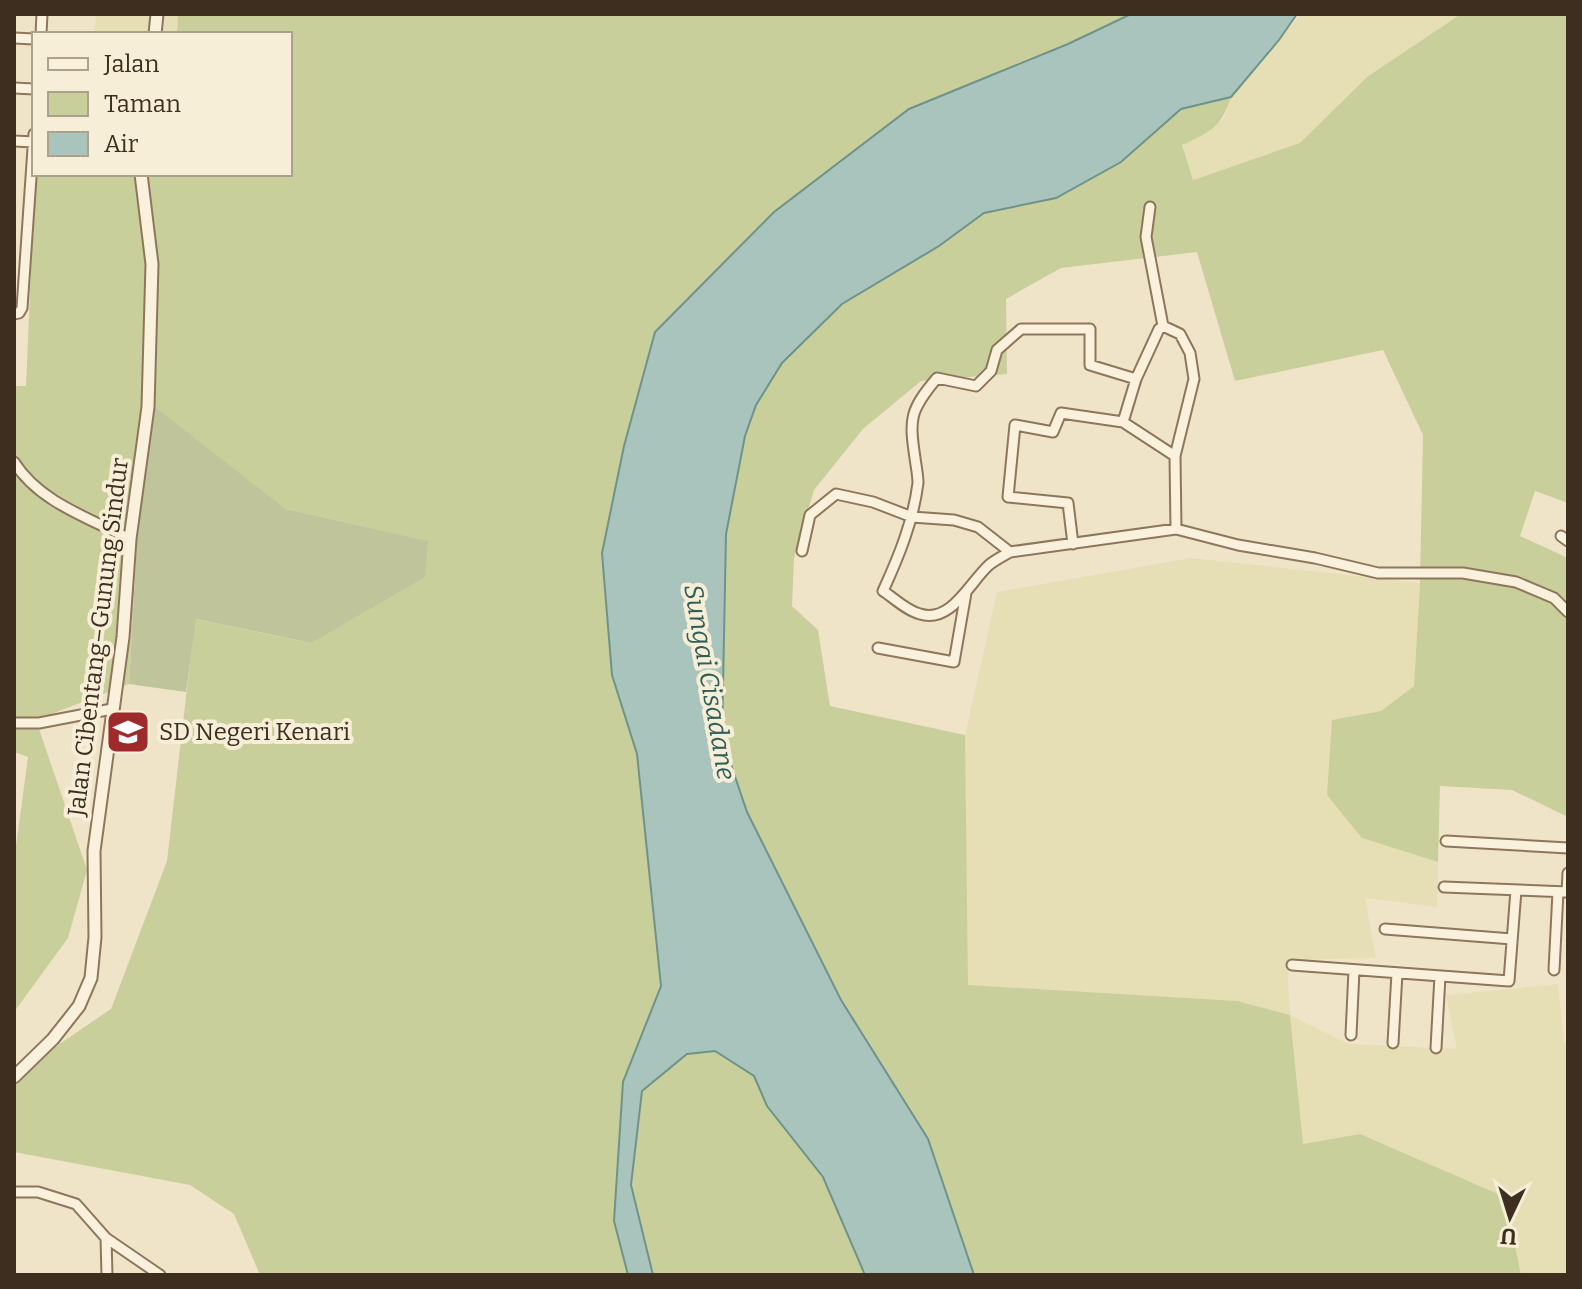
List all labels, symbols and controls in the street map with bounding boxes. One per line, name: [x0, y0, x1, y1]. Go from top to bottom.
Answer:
legend: [32, 32, 292, 176]
text: Jalan: [103, 50, 159, 78]
text: Taman: [104, 90, 181, 118]
text: Air: [104, 130, 139, 158]
street label: Jalan Cibentang–Gunung Sindur: [62, 456, 134, 819]
water label: Sungai Cisadane: [677, 582, 742, 782]
school or university icon: SD Negeri Kenari: [104, 708, 152, 756]
place label: SD Negeri Kenari: [159, 718, 350, 746]
north arrow: [1470, 1177, 1550, 1257]
text: U: [1500, 1222, 1518, 1250]

